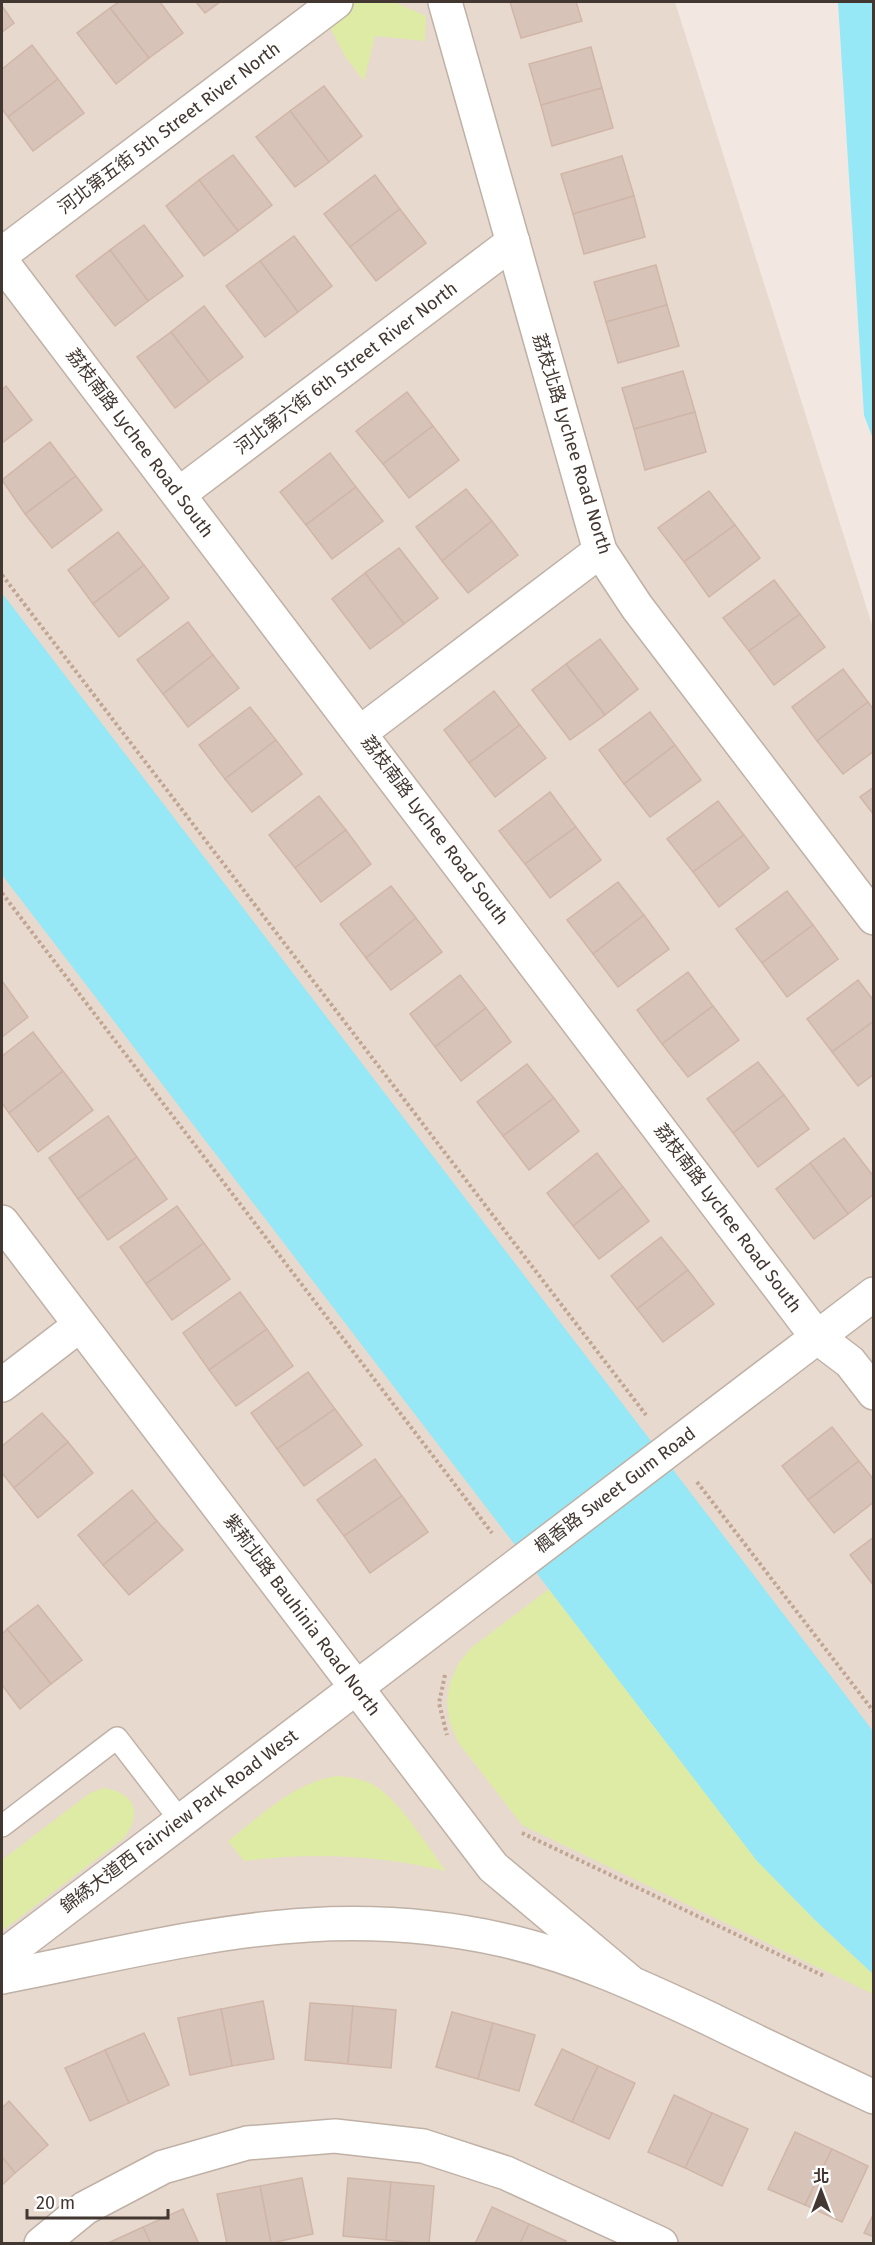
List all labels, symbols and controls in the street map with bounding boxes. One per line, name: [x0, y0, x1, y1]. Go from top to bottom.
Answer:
street label: 河北第五街 5th Street River North: [54, 37, 284, 219]
street label: 河北第六街 6th Street River North: [230, 277, 462, 459]
street label: 荔枝北路 Lychee Road North: [528, 331, 616, 557]
street label: 荔枝南路 Lychee Road South: [62, 344, 218, 542]
street label: 荔枝南路 Lychee Road South: [357, 731, 513, 929]
street label: 荔枝南路 Lychee Road South: [650, 1119, 806, 1317]
street label: 楓香路 Sweet Gum Road: [530, 1422, 700, 1558]
street label: 紫荊北路 Bauhinia Road North: [219, 1510, 385, 1720]
street label: 錦綉大道西 Fairview Park Road West: [56, 1724, 302, 1918]
north arrow: [791, 2161, 851, 2221]
text: 北: [813, 2167, 829, 2186]
scale bar: [27, 2182, 168, 2220]
text: 20 m: [36, 2192, 75, 2214]

